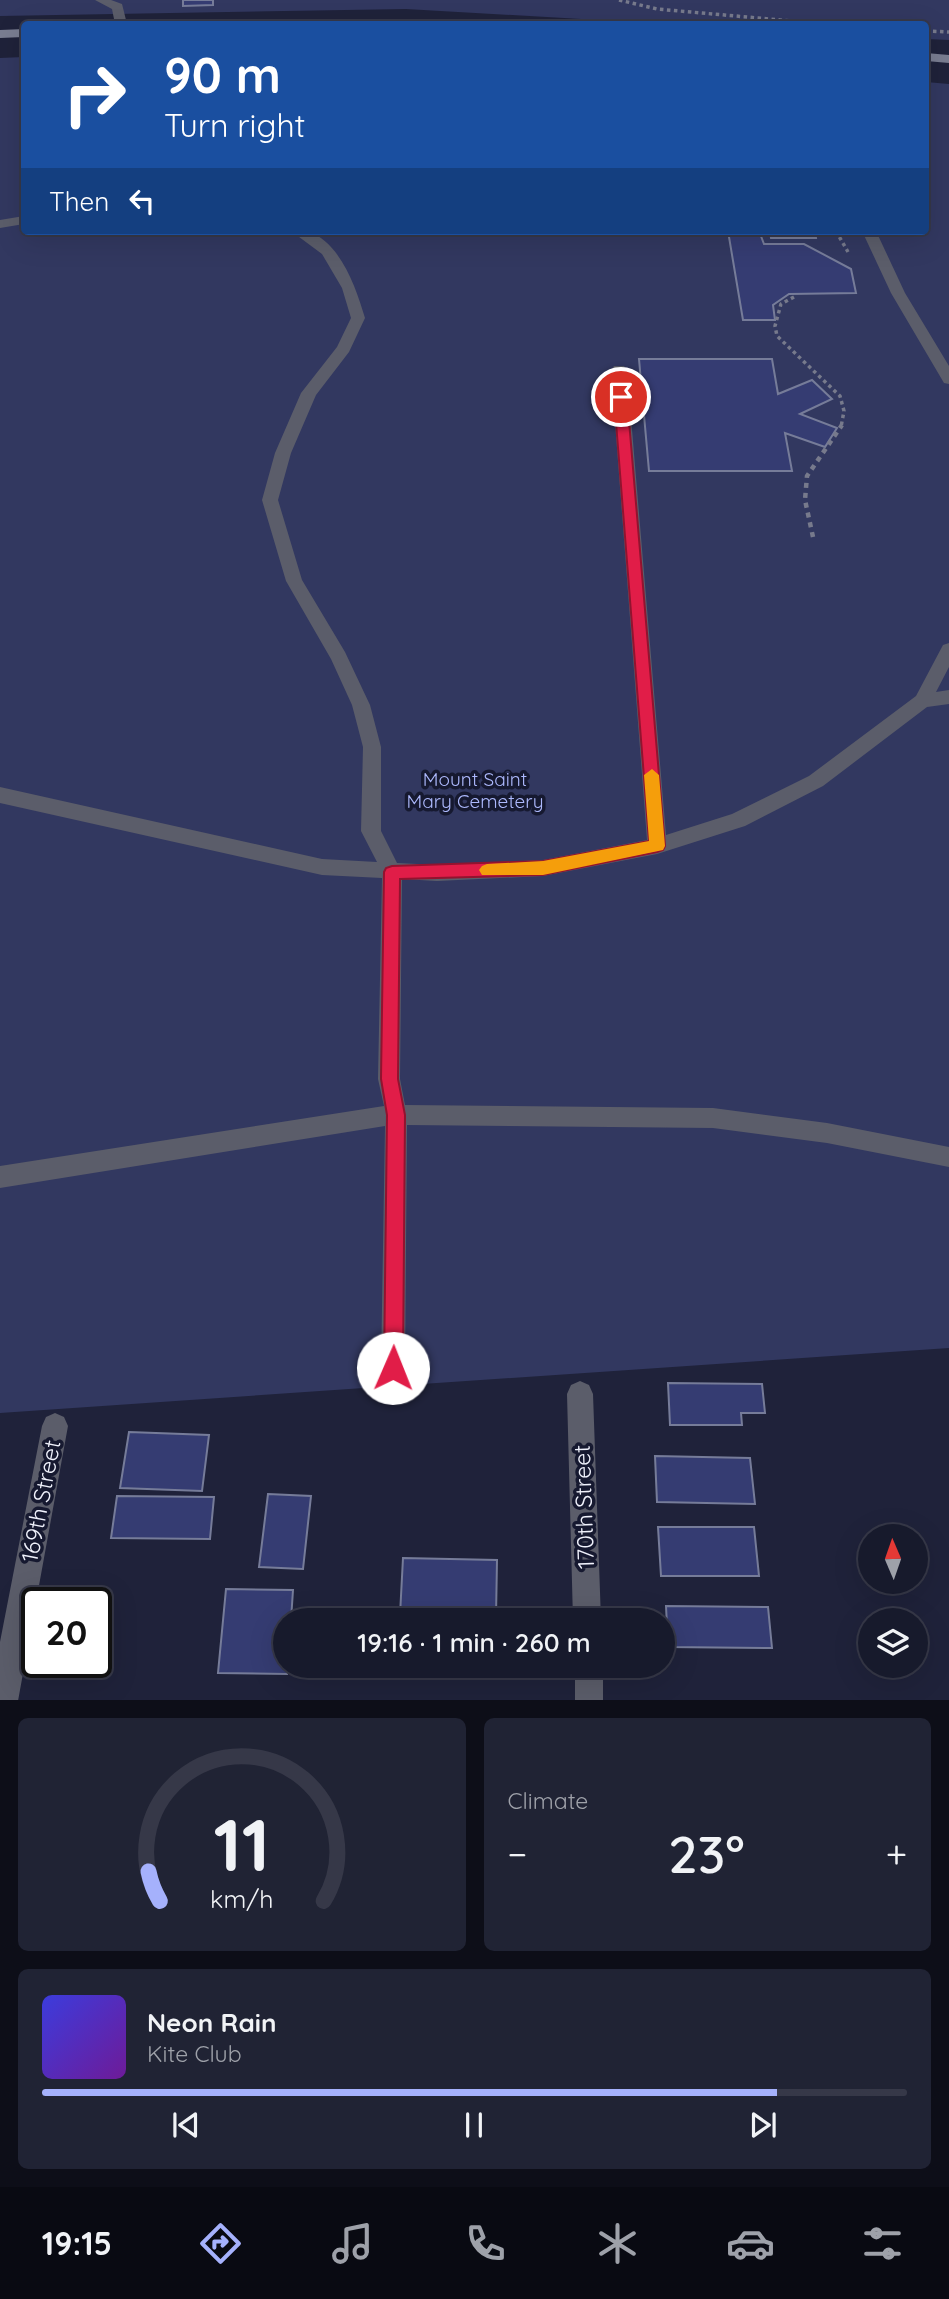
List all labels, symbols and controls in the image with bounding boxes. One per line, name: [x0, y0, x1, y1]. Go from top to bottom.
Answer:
text: 90 m: [164, 44, 281, 105]
icon: right: [49, 49, 140, 140]
text: Turn right: [164, 105, 305, 145]
icon: left: [123, 182, 161, 220]
text: Then: [49, 185, 109, 218]
pin: [591, 367, 651, 427]
icon: arrive: [602, 378, 640, 416]
park label: Mount Saint Mary Cemetery: [407, 767, 543, 813]
position arrow: [356, 1331, 430, 1405]
street label: 169th Street: [14, 1437, 67, 1564]
street label: 170th Street: [567, 1444, 600, 1569]
north arrow: [858, 1524, 928, 1594]
map controls: [858, 1524, 928, 1678]
speed limit sign: 20: [21, 1587, 112, 1678]
button: layers: [858, 1608, 928, 1678]
text: 19:16 · 1 min · 260 m: [357, 1626, 591, 1659]
text: Climate: [508, 1786, 588, 1815]
text: 11: [213, 1798, 270, 1889]
text: 23°: [668, 1821, 745, 1886]
text: −: [508, 1830, 527, 1878]
text: +: [886, 1830, 907, 1878]
text: km/h: [210, 1882, 273, 1913]
text: Neon Rain: [147, 2006, 276, 2039]
text: Kite Club: [147, 2039, 242, 2068]
icon: previous: [167, 2106, 205, 2144]
icon: pause: [455, 2106, 493, 2144]
icon: next: [744, 2106, 782, 2144]
icon: directions: [196, 2219, 245, 2268]
icon: music: [328, 2219, 377, 2268]
icon: phone: [461, 2219, 510, 2268]
icon: climate: [593, 2219, 642, 2268]
icon: car: [726, 2219, 775, 2268]
icon: filters: [858, 2219, 907, 2268]
text: 19:15: [42, 2223, 112, 2263]

